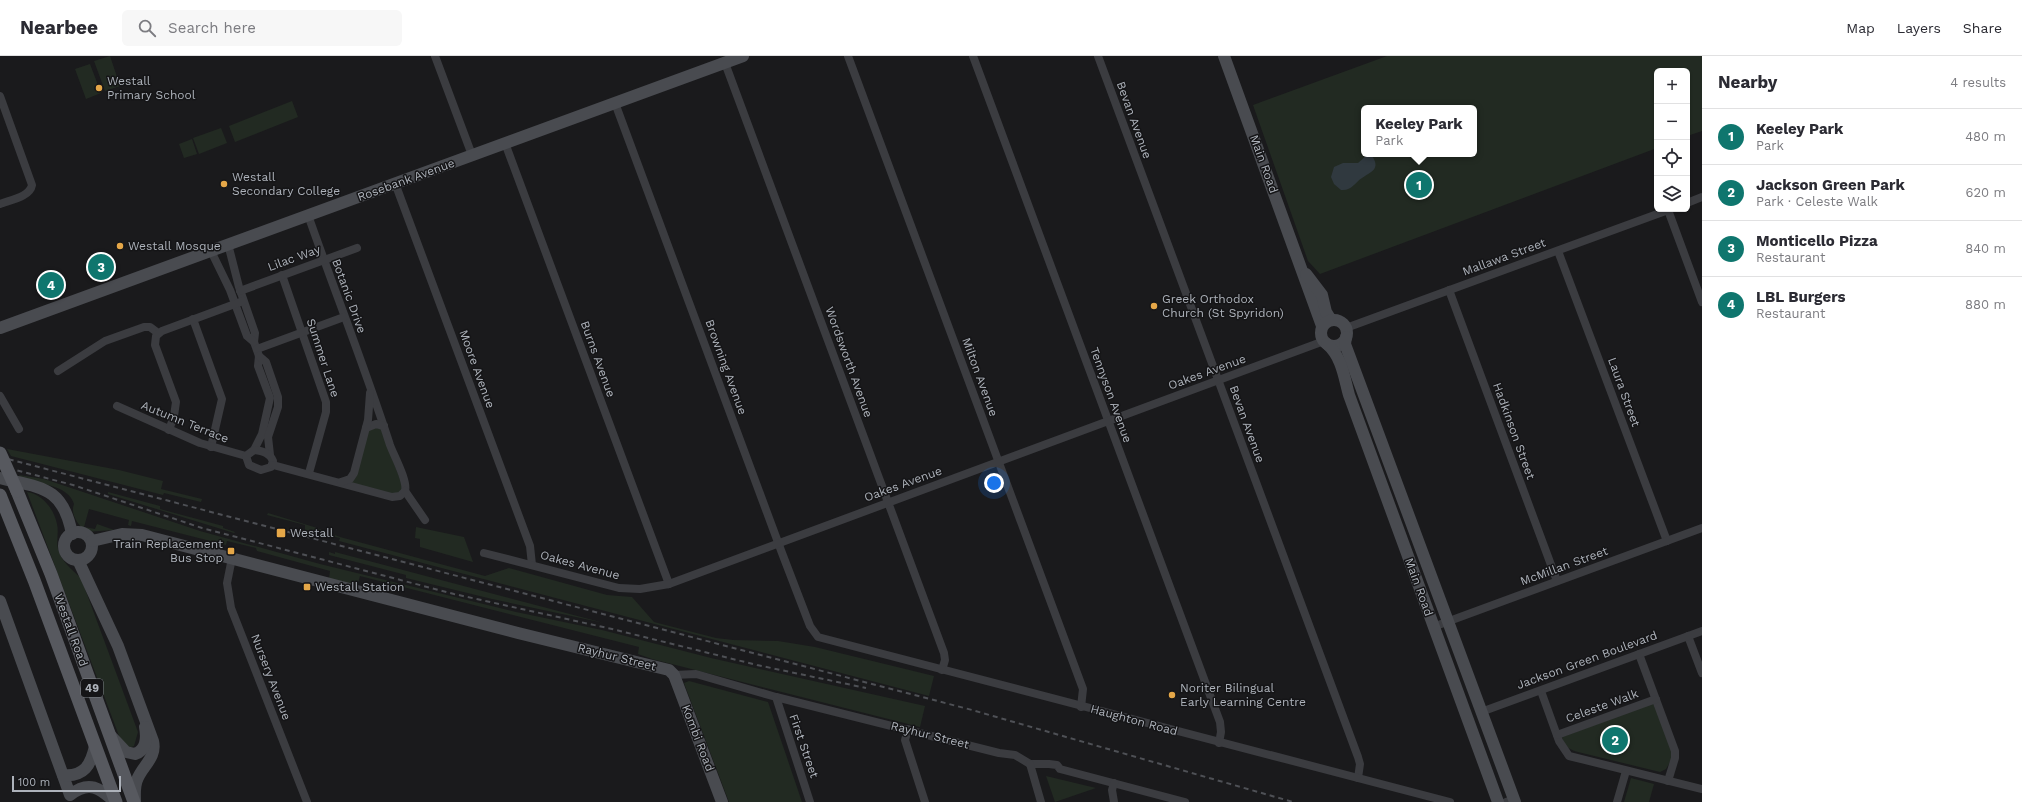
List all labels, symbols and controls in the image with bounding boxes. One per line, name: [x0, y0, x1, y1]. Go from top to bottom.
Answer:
search box: [122, 10, 402, 46]
text: Nearbee: [20, 16, 98, 39]
icon: search: [136, 17, 158, 39]
text: Search here: [168, 19, 256, 37]
text: Map: [1846, 20, 1875, 36]
text: Layers: [1897, 20, 1941, 36]
text: Share: [1963, 20, 2002, 36]
map controls: [1654, 68, 1690, 212]
button: +: [1654, 68, 1690, 104]
text: Nearby: [1718, 72, 1777, 92]
place label: Westall Primary School: [107, 74, 196, 102]
text: 4 results: [1950, 75, 2006, 90]
street label: Bevan Avenue: [1114, 80, 1154, 161]
marker: Westall Primary School: [94, 83, 104, 93]
button: −: [1654, 104, 1690, 140]
popup: [1361, 105, 1477, 157]
text: Keeley Park: [1375, 115, 1463, 133]
text: Keeley Park: [1756, 120, 1843, 138]
text: 1: [1728, 129, 1734, 144]
text: 480 m: [1965, 129, 2006, 144]
street label: Main Road: [1247, 133, 1281, 195]
text: Park: [1375, 133, 1403, 148]
text: Park: [1756, 138, 1784, 153]
button: locate: [1654, 140, 1690, 176]
street label: Rosebank Avenue: [355, 156, 457, 204]
place label: Westall Secondary College: [232, 170, 340, 198]
pin: 1: [1406, 170, 1432, 200]
button: layers: [1654, 176, 1690, 212]
text: Jackson Green Park: [1756, 176, 1905, 194]
marker: Westall Secondary College: [219, 179, 229, 189]
text: 2: [1727, 185, 1735, 200]
text: 620 m: [1966, 185, 2006, 200]
text: Park · Celeste Walk: [1756, 194, 1878, 209]
text: Monticello Pizza: [1756, 232, 1878, 250]
street label: Mallawa Street: [1460, 235, 1548, 279]
place label: Westall Mosque: [128, 239, 221, 253]
marker: Westall Mosque: [115, 241, 125, 251]
text: 3: [1727, 241, 1735, 256]
text: 840 m: [1965, 241, 2006, 256]
street label: Lilac Way: [266, 242, 323, 274]
text: Restaurant: [1756, 250, 1826, 265]
pin: 3: [88, 252, 114, 282]
street label: Botanic Drive: [329, 257, 369, 335]
pin: 4: [38, 270, 64, 300]
text: LBL Burgers: [1756, 288, 1846, 306]
place label: Greek Orthodox Church (St Spyridon): [1162, 292, 1284, 320]
text: 4: [1727, 297, 1735, 312]
text: 880 m: [1965, 297, 2006, 312]
marker: Greek Orthodox Church (St Spyridon): [1149, 301, 1159, 311]
street label: Wordsworth Avenue: [822, 305, 876, 419]
text: Restaurant: [1756, 306, 1826, 321]
street label: Summer Lane: [304, 317, 342, 399]
street label: Browning Avenue: [702, 318, 750, 416]
street label: Burns Avenue: [578, 319, 618, 399]
street label: Moore Avenue: [456, 328, 498, 410]
street label: Milton Avenue: [959, 336, 1001, 418]
street label: Tennyson Avenue: [1087, 345, 1135, 445]
street label: Oakes Avenue: [1166, 351, 1248, 393]
street label: Laura Street: [1605, 355, 1643, 429]
street label: Hadkinson Street: [1490, 381, 1538, 481]
street label: Bevan Avenue: [1227, 384, 1267, 465]
street label: Autumn Terrace: [139, 398, 231, 446]
street label: Oakes Avenue: [862, 463, 944, 505]
your location: [984, 473, 1004, 493]
place label: Westall: [290, 526, 334, 540]
marker: Westall: [275, 527, 287, 539]
place label: Train Replacement Bus Stop: [113, 537, 223, 565]
street label: McMillan Street: [1518, 544, 1610, 588]
marker: Train Replacement Bus Stop: [226, 546, 236, 556]
street label: Oakes Avenue: [539, 548, 621, 582]
street label: Main Road: [1402, 556, 1436, 618]
place label: Westall Station: [315, 580, 404, 594]
marker: Westall Station: [302, 582, 312, 592]
street label: Westall Road: [51, 592, 91, 668]
street label: Jackson Green Boulevard: [1515, 628, 1659, 692]
street label: Nursery Avenue: [248, 632, 294, 722]
street label: Rayhur Street: [576, 640, 658, 674]
road number: 49: [81, 679, 103, 697]
place label: Noriter Bilingual Early Learning Centre: [1180, 681, 1306, 709]
street label: Celeste Walk: [1564, 686, 1640, 726]
marker: Noriter Bilingual Early Learning Centre: [1167, 690, 1177, 700]
street label: Haughton Road: [1089, 702, 1179, 738]
street label: Kombi Road: [679, 703, 717, 773]
street label: First Street: [787, 712, 821, 780]
street label: Rayhur Street: [889, 718, 971, 752]
pin: 2: [1602, 725, 1628, 755]
scale bar: [12, 774, 121, 793]
text: 100 m: [18, 776, 50, 789]

